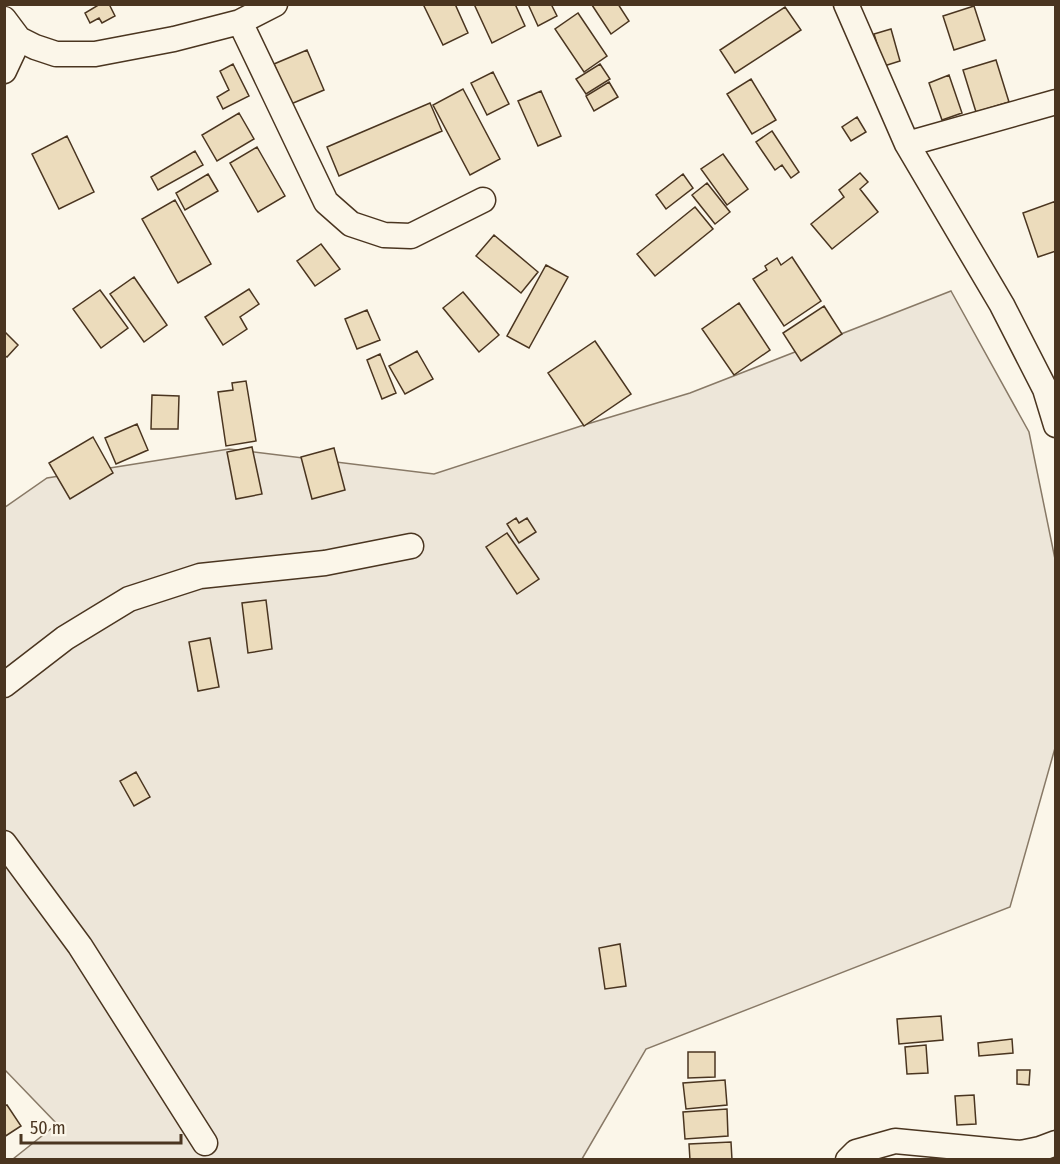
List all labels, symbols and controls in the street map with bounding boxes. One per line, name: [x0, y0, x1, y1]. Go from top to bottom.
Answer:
scale bar: [21, 1107, 182, 1145]
text: 50 m: [30, 1117, 66, 1139]

